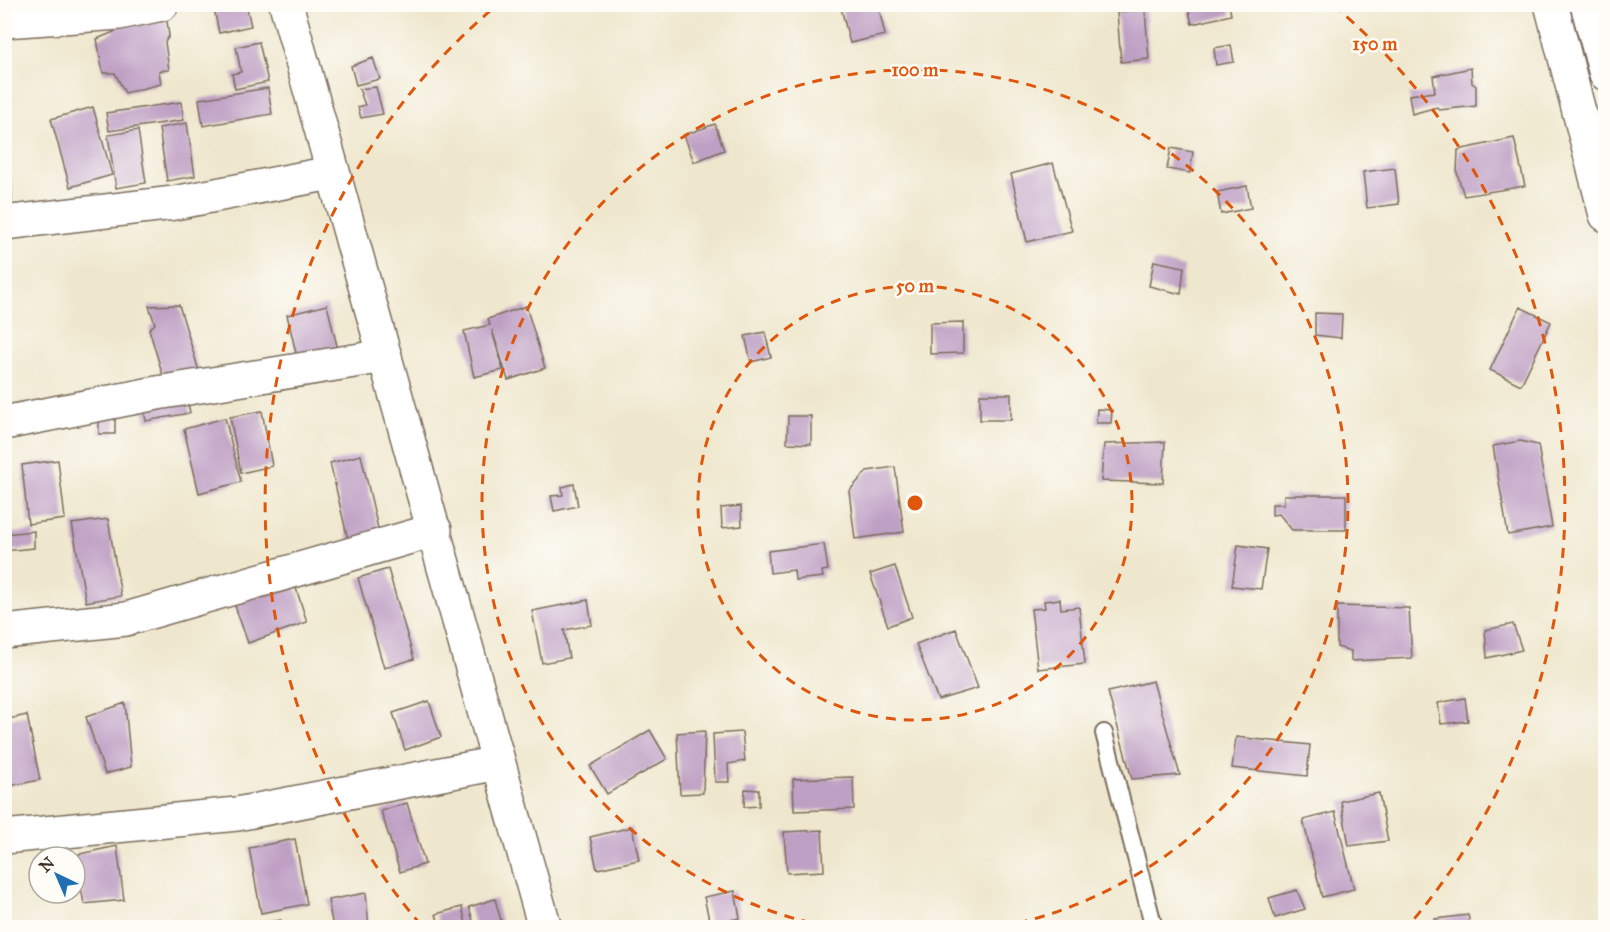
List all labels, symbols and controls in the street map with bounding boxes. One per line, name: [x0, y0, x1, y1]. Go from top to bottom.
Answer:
text: 150 m: [1353, 33, 1398, 55]
text: 100 m: [892, 59, 939, 81]
text: 50 m: [896, 275, 935, 297]
centre of rings: [905, 493, 925, 513]
north arrow: [27, 845, 87, 905]
text: N: [35, 853, 59, 876]

